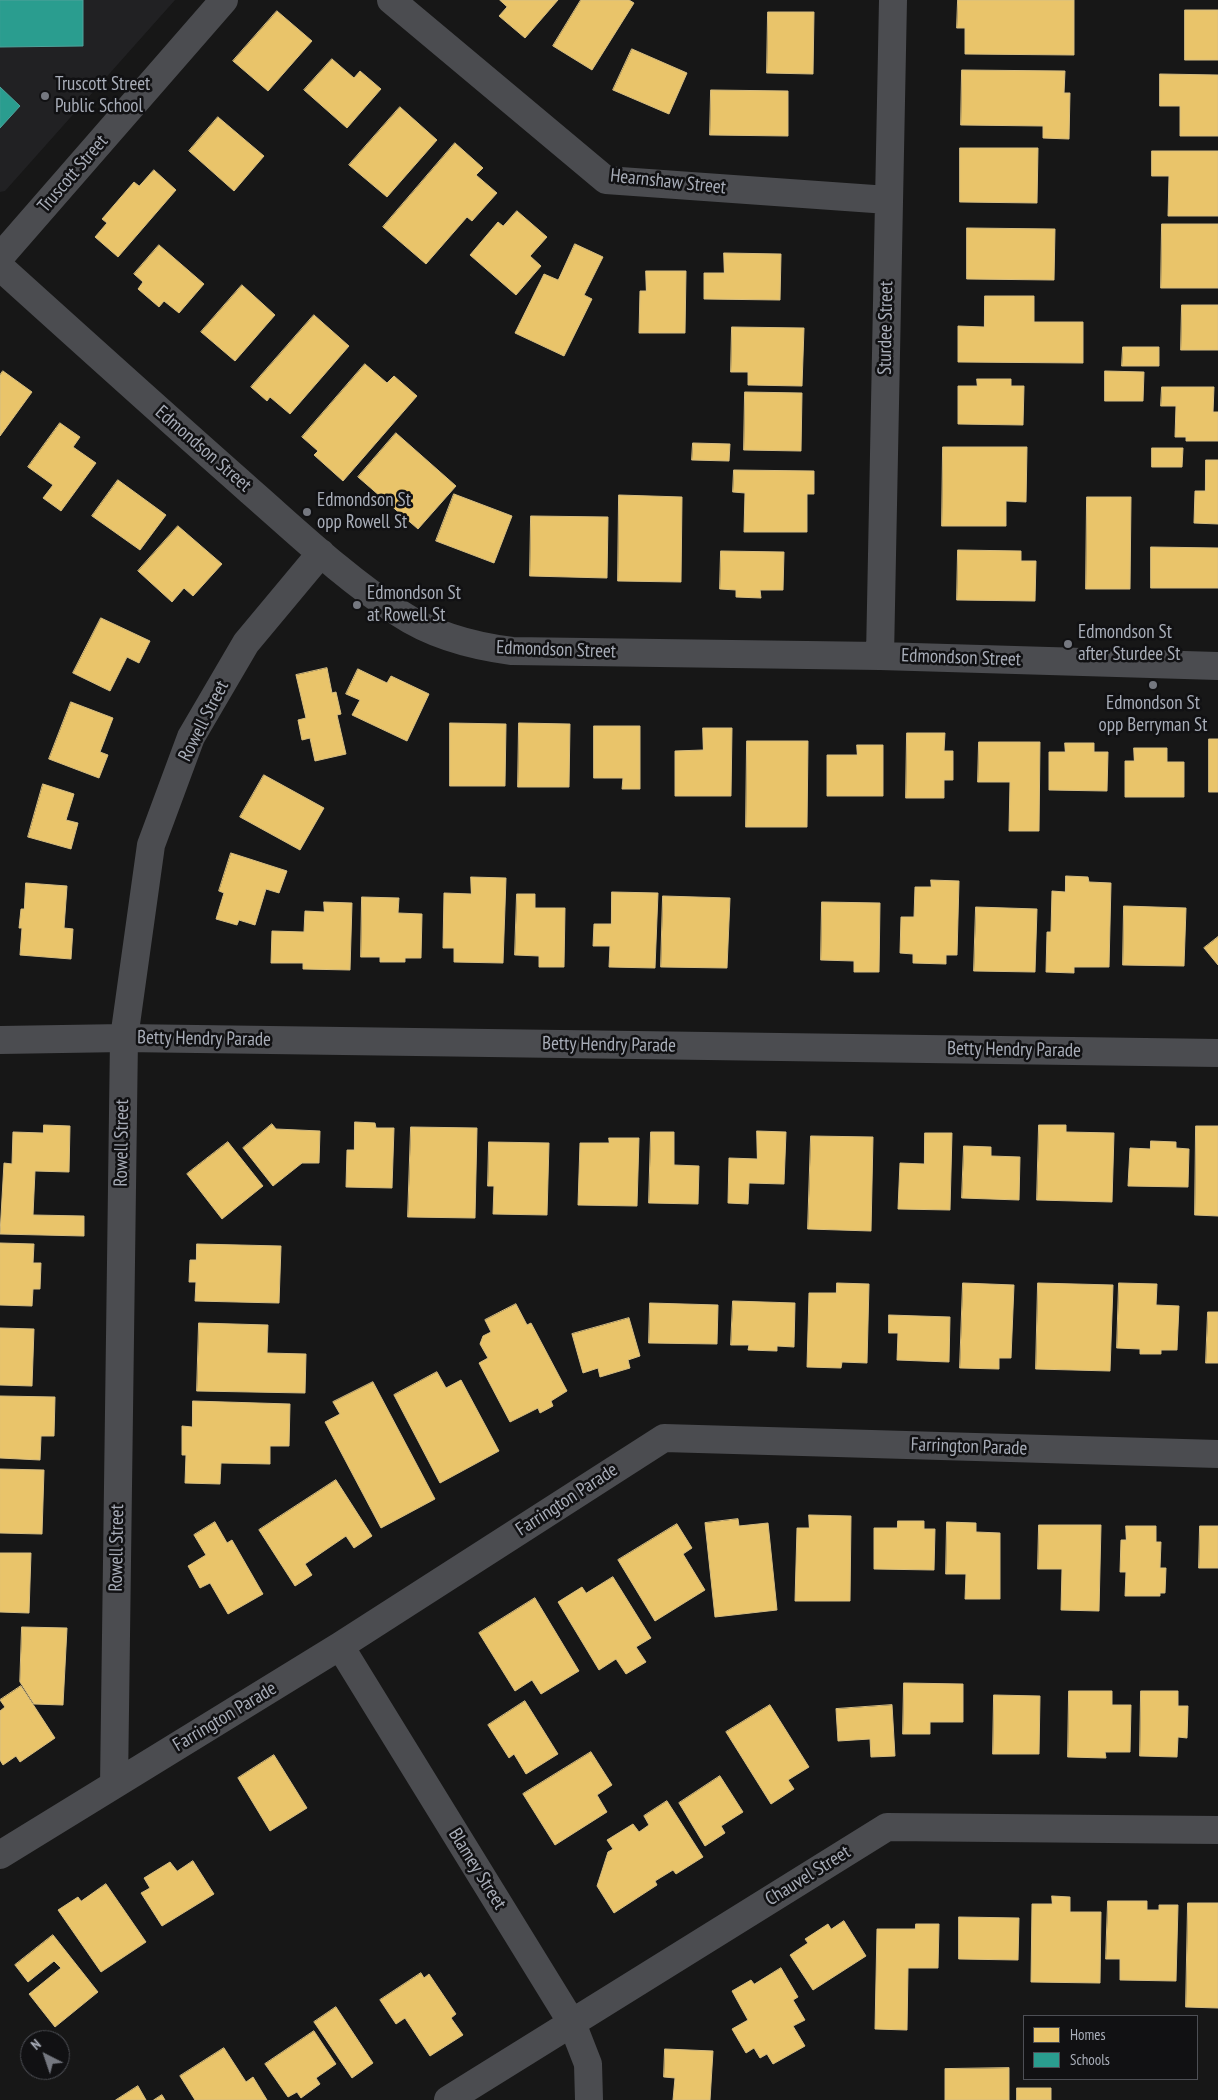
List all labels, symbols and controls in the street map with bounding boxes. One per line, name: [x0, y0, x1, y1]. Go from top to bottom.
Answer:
place label: Truscott Street Public School: [55, 74, 150, 118]
marker: Truscott Street Public School: [39, 90, 51, 102]
street label: Truscott Street: [33, 131, 113, 217]
street label: Hearnshaw Street: [609, 165, 727, 199]
street label: Sturdee Street: [874, 281, 898, 375]
street label: Edmondson Street: [150, 401, 256, 497]
place label: Edmondson St opp Rowell St: [317, 490, 411, 534]
marker: Edmondson St opp Rowell St: [301, 506, 313, 518]
place label: Edmondson St at Rowell St: [367, 583, 461, 627]
marker: Edmondson St at Rowell St: [351, 599, 363, 611]
place label: Edmondson St after Sturdee St: [1078, 622, 1180, 666]
street label: Edmondson Street: [496, 637, 616, 663]
marker: Edmondson St after Sturdee St: [1062, 638, 1074, 650]
street label: Edmondson Street: [901, 645, 1021, 671]
street label: Rowell Street: [174, 677, 234, 765]
marker: Edmondson St opp Berryman St: [1147, 679, 1159, 691]
place label: Edmondson St opp Berryman St: [1099, 693, 1207, 737]
street label: Betty Hendry Parade: [137, 1026, 271, 1052]
street label: Betty Hendry Parade: [542, 1032, 676, 1058]
street label: Betty Hendry Parade: [947, 1037, 1081, 1063]
street label: Rowell Street: [110, 1099, 134, 1187]
street label: Farrington Parade: [910, 1434, 1028, 1460]
street label: Farrington Parade: [512, 1459, 622, 1541]
street label: Rowell Street: [105, 1504, 129, 1592]
street label: Farrington Parade: [169, 1677, 281, 1757]
street label: Blamey Street: [443, 1824, 511, 1914]
street label: Chauvel Street: [761, 1841, 855, 1911]
legend: [1023, 2015, 1198, 2080]
text: Homes: [1070, 2025, 1106, 2044]
north arrow: [20, 2030, 70, 2080]
text: N: [27, 2035, 45, 2054]
text: Schools: [1070, 2050, 1110, 2069]

